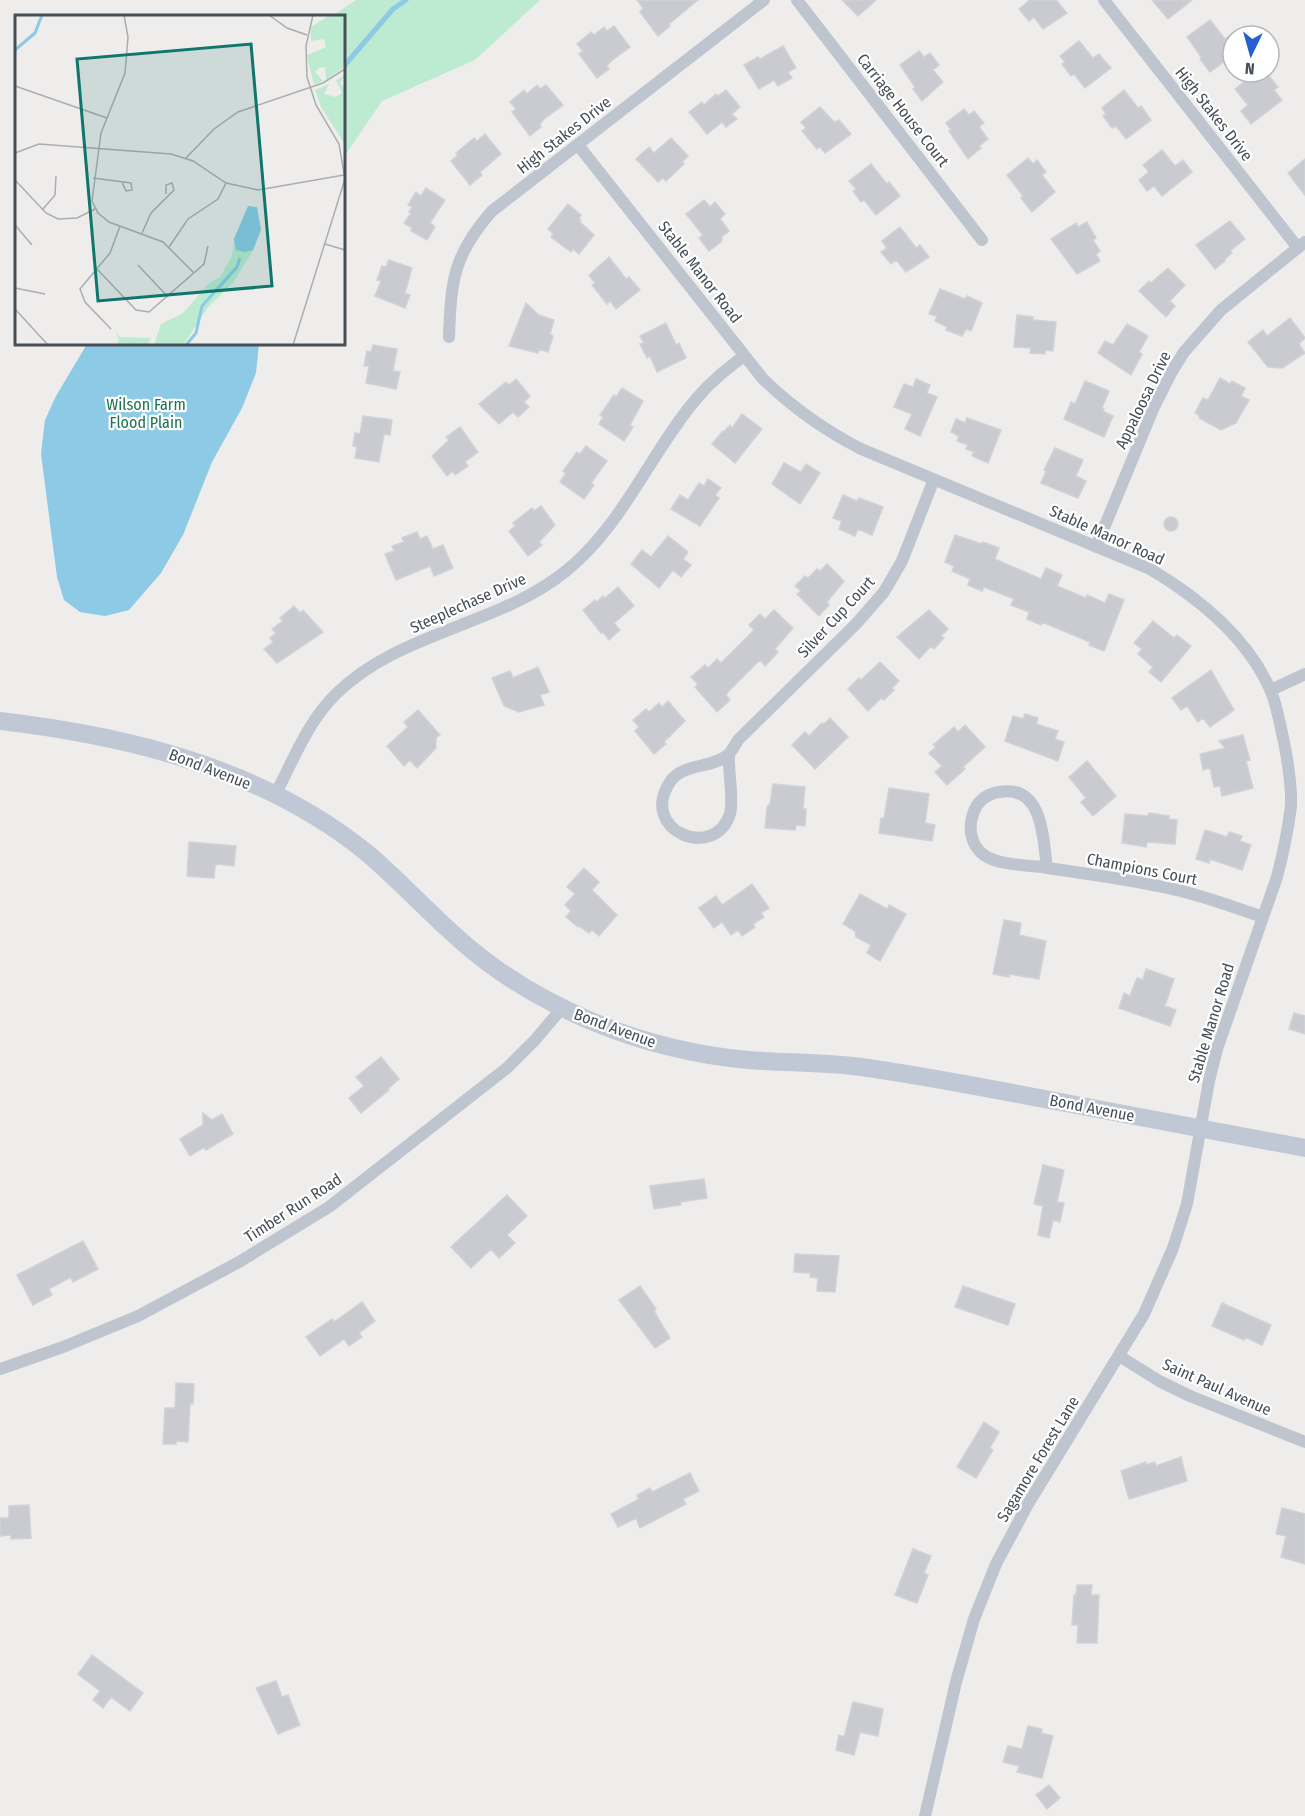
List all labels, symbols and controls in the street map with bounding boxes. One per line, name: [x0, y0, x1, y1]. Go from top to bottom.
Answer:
inset map: [15, 15, 345, 345]
north arrow: [1221, 24, 1281, 84]
street label: Carriage House Court: [853, 50, 953, 171]
text: N: [1244, 59, 1255, 78]
street label: High Stakes Drive: [1171, 63, 1257, 165]
street label: High Stakes Drive: [513, 92, 615, 178]
street label: Stable Manor Road: [654, 217, 746, 327]
street label: Appaloosa Drive: [1111, 348, 1175, 452]
park label: Wilson Farm Flood Plain: [106, 395, 186, 432]
street label: Stable Manor Road: [1047, 501, 1167, 569]
street label: Steeplechase Drive: [407, 569, 529, 637]
street label: Silver Cup Court: [794, 572, 879, 662]
street label: Bond Avenue: [166, 745, 254, 793]
street label: Champions Court: [1085, 849, 1200, 889]
street label: Stable Manor Road: [1184, 961, 1238, 1085]
street label: Bond Avenue: [571, 1004, 659, 1052]
street label: Bond Avenue: [1048, 1090, 1136, 1126]
street label: Timber Run Road: [241, 1170, 345, 1246]
street label: Saint Paul Avenue: [1160, 1355, 1274, 1420]
street label: Sagamore Forest Lane: [993, 1393, 1083, 1525]

